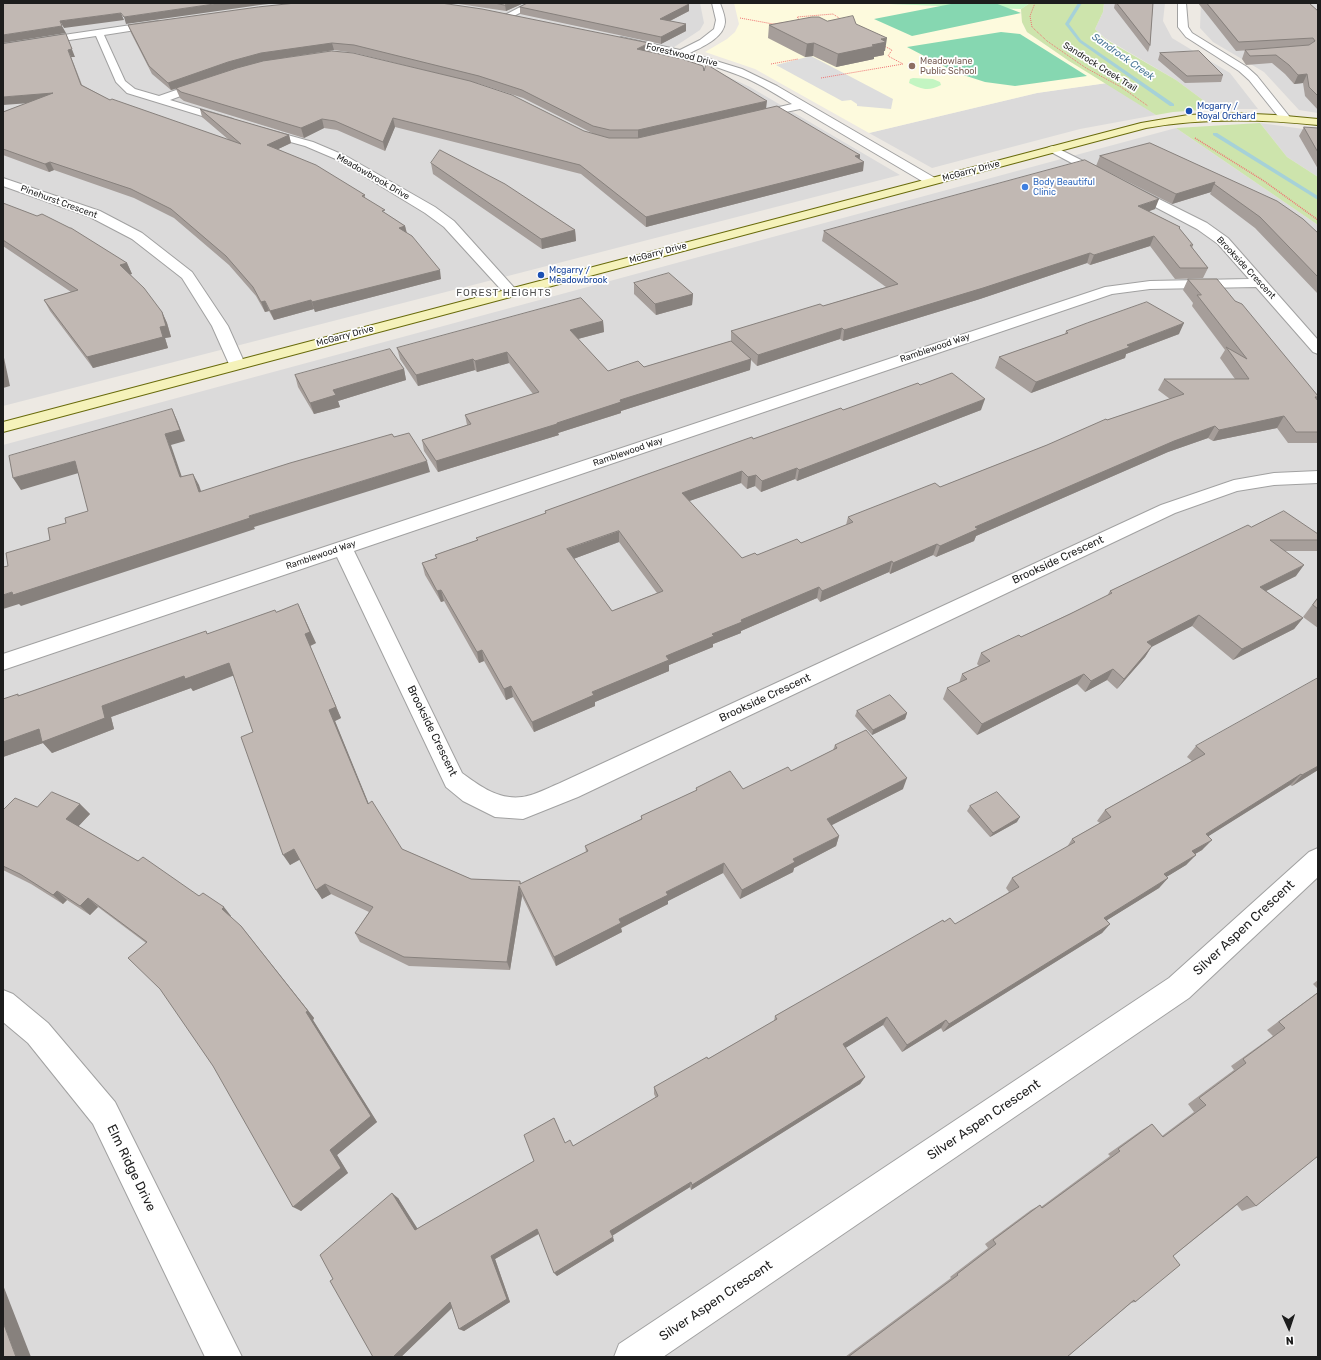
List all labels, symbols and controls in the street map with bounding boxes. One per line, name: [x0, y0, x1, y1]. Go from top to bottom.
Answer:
water label: Sandrock Creek: [1089, 31, 1157, 83]
street label: Sandrock Creek Trail: [1061, 40, 1139, 94]
street label: Forestwood Drive: [645, 41, 719, 69]
place label: Meadowlane Public School: [920, 56, 977, 77]
marker: Meadowlane Public School: [907, 61, 917, 71]
place label: Mcgarry / Royal Orchard: [1197, 101, 1256, 122]
marker: Mcgarry / Royal Orchard: [1184, 106, 1194, 116]
street label: Meadowbrook Drive: [335, 152, 411, 202]
street label: McGarry Drive: [941, 158, 1001, 184]
place label: Body Beautiful Clinic: [1033, 177, 1095, 198]
marker: Body Beautiful Clinic: [1020, 182, 1030, 192]
street label: Pinehurst Crescent: [19, 183, 99, 221]
street label: Brookside Crescent: [1214, 235, 1278, 301]
street label: McGarry Drive: [628, 240, 688, 266]
place label: Mcgarry / Meadowbrook: [549, 265, 607, 286]
marker: Mcgarry / Meadowbrook: [536, 270, 546, 280]
district label: FOREST HEIGHTS: [456, 287, 552, 299]
street label: McGarry Drive: [315, 323, 375, 349]
street label: Ramblewood Way: [899, 331, 971, 365]
street label: Ramblewood Way: [592, 435, 664, 469]
street label: Brookside Crescent: [1010, 533, 1106, 587]
street label: Ramblewood Way: [285, 538, 357, 572]
street label: Brookside Crescent: [717, 671, 813, 725]
street label: Brookside Crescent: [404, 683, 460, 779]
street label: Silver Aspen Crescent: [1190, 877, 1298, 979]
street label: Silver Aspen Crescent: [925, 1076, 1043, 1164]
street label: Elm Ridge Drive: [103, 1122, 159, 1214]
street label: Silver Aspen Crescent: [657, 1257, 775, 1345]
north arrow: [1269, 1308, 1309, 1348]
text: N: [1285, 1334, 1294, 1347]

